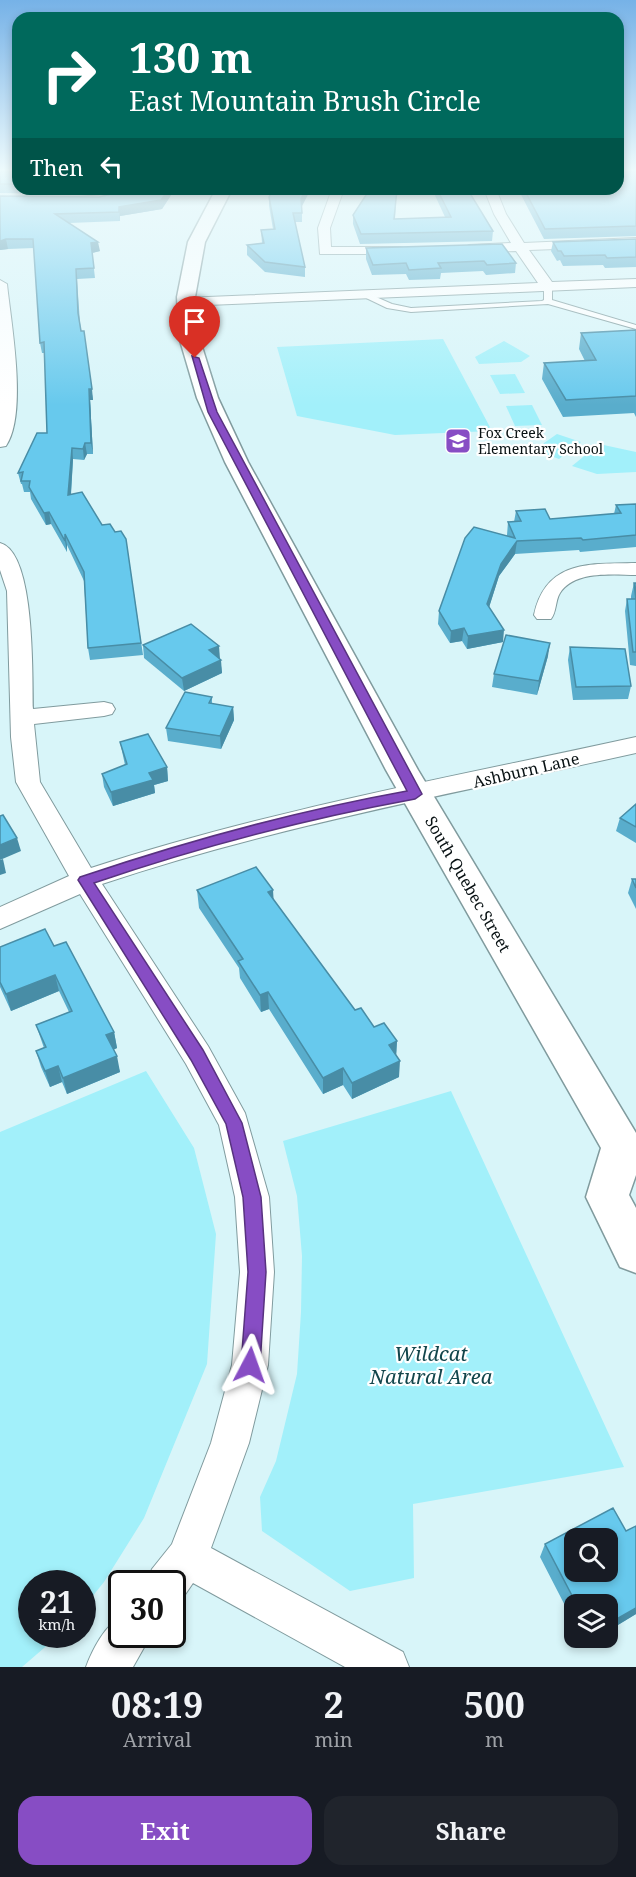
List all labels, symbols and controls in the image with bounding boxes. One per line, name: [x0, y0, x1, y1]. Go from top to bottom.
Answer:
text: 130 m: [129, 28, 253, 85]
icon: right: [30, 36, 108, 114]
text: East Mountain Brush Circle: [129, 82, 481, 119]
icon: left: [95, 150, 128, 183]
text: Then: [30, 152, 83, 182]
pin: [169, 296, 220, 358]
icon: arrive: [178, 305, 211, 338]
place label: Fox Creek Elementary School: [478, 423, 604, 458]
school or university icon: Fox Creek Elementary School: [443, 426, 473, 456]
street label: Ashburn Lane: [471, 747, 581, 793]
street label: South Quebec Street: [420, 812, 516, 956]
position arrow: [218, 1333, 282, 1397]
park label: Wildcat Natural Area: [369, 1340, 493, 1390]
map controls: [564, 1528, 618, 1648]
button: search: [564, 1528, 618, 1582]
speed limit sign: 30: [108, 1570, 186, 1648]
text: 21: [40, 1581, 74, 1622]
button: layers: [564, 1594, 618, 1648]
text: km/h: [39, 1614, 75, 1634]
text: 08:19: [111, 1680, 203, 1729]
text: 2: [323, 1680, 344, 1729]
text: 500: [464, 1680, 525, 1729]
text: Arrival: [123, 1726, 191, 1753]
text: min: [315, 1726, 353, 1753]
text: m: [485, 1726, 504, 1753]
button: Exit: [18, 1796, 312, 1865]
button: Share: [324, 1796, 618, 1865]

